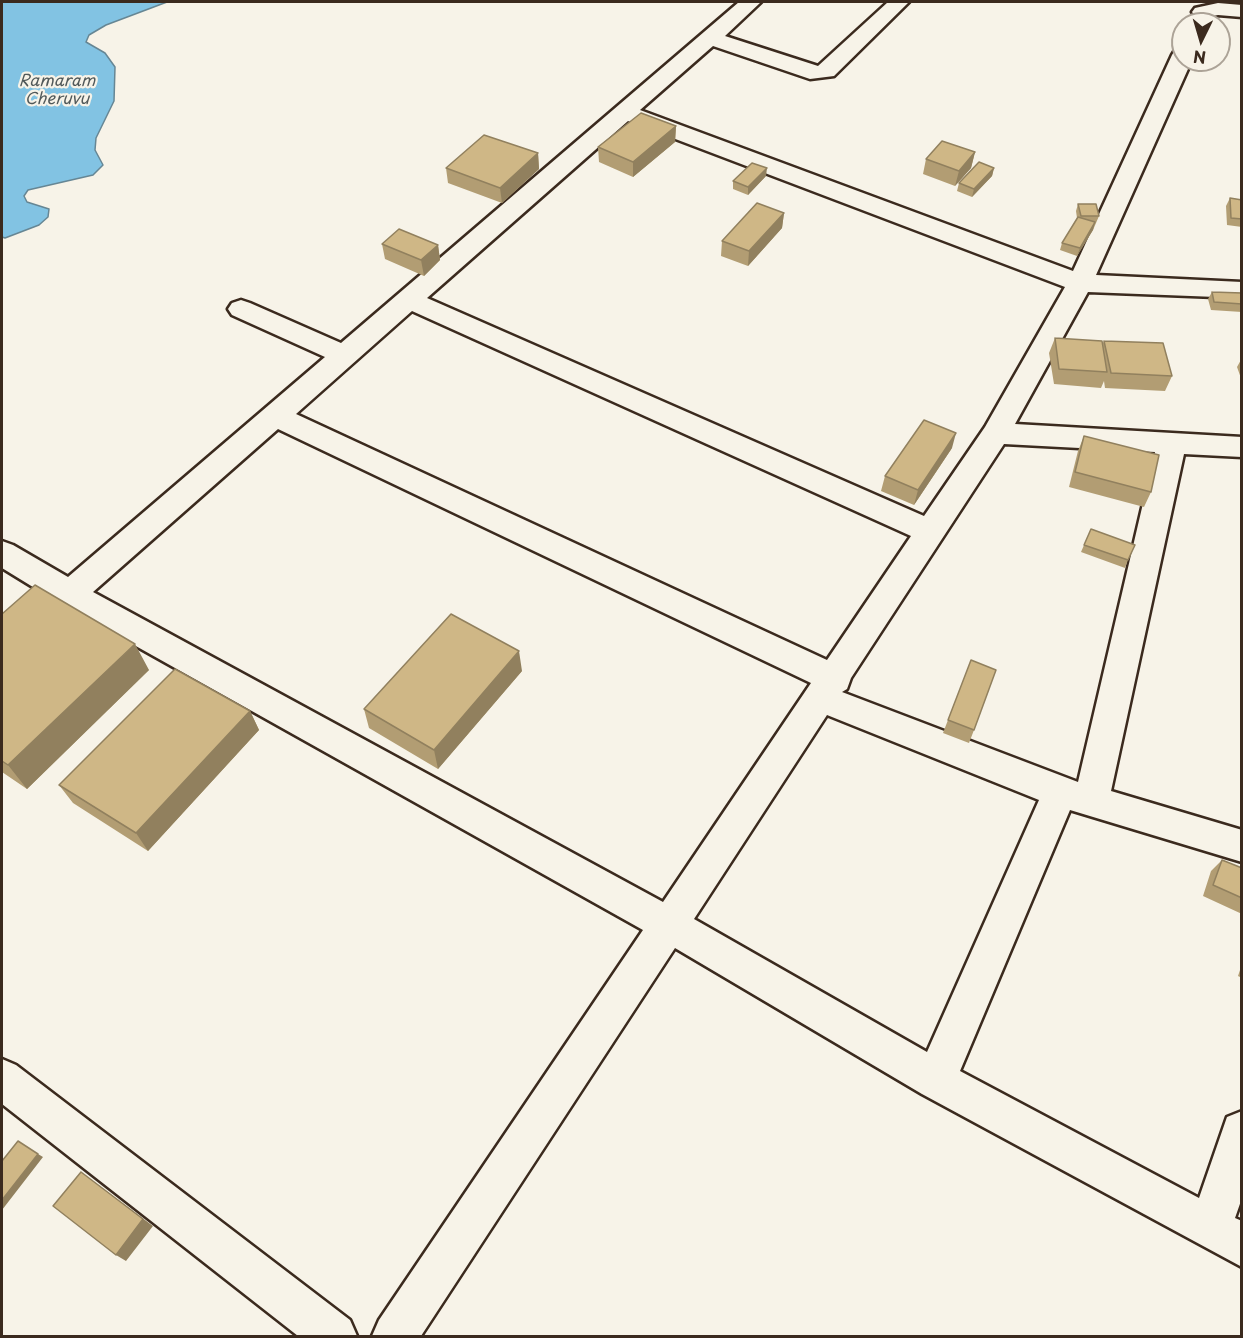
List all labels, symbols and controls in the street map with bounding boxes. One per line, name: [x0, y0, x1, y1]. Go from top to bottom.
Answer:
north arrow: [1171, 12, 1231, 72]
text: N: [1192, 45, 1207, 70]
water label: Ramaram Cheruvu: [19, 72, 95, 110]

